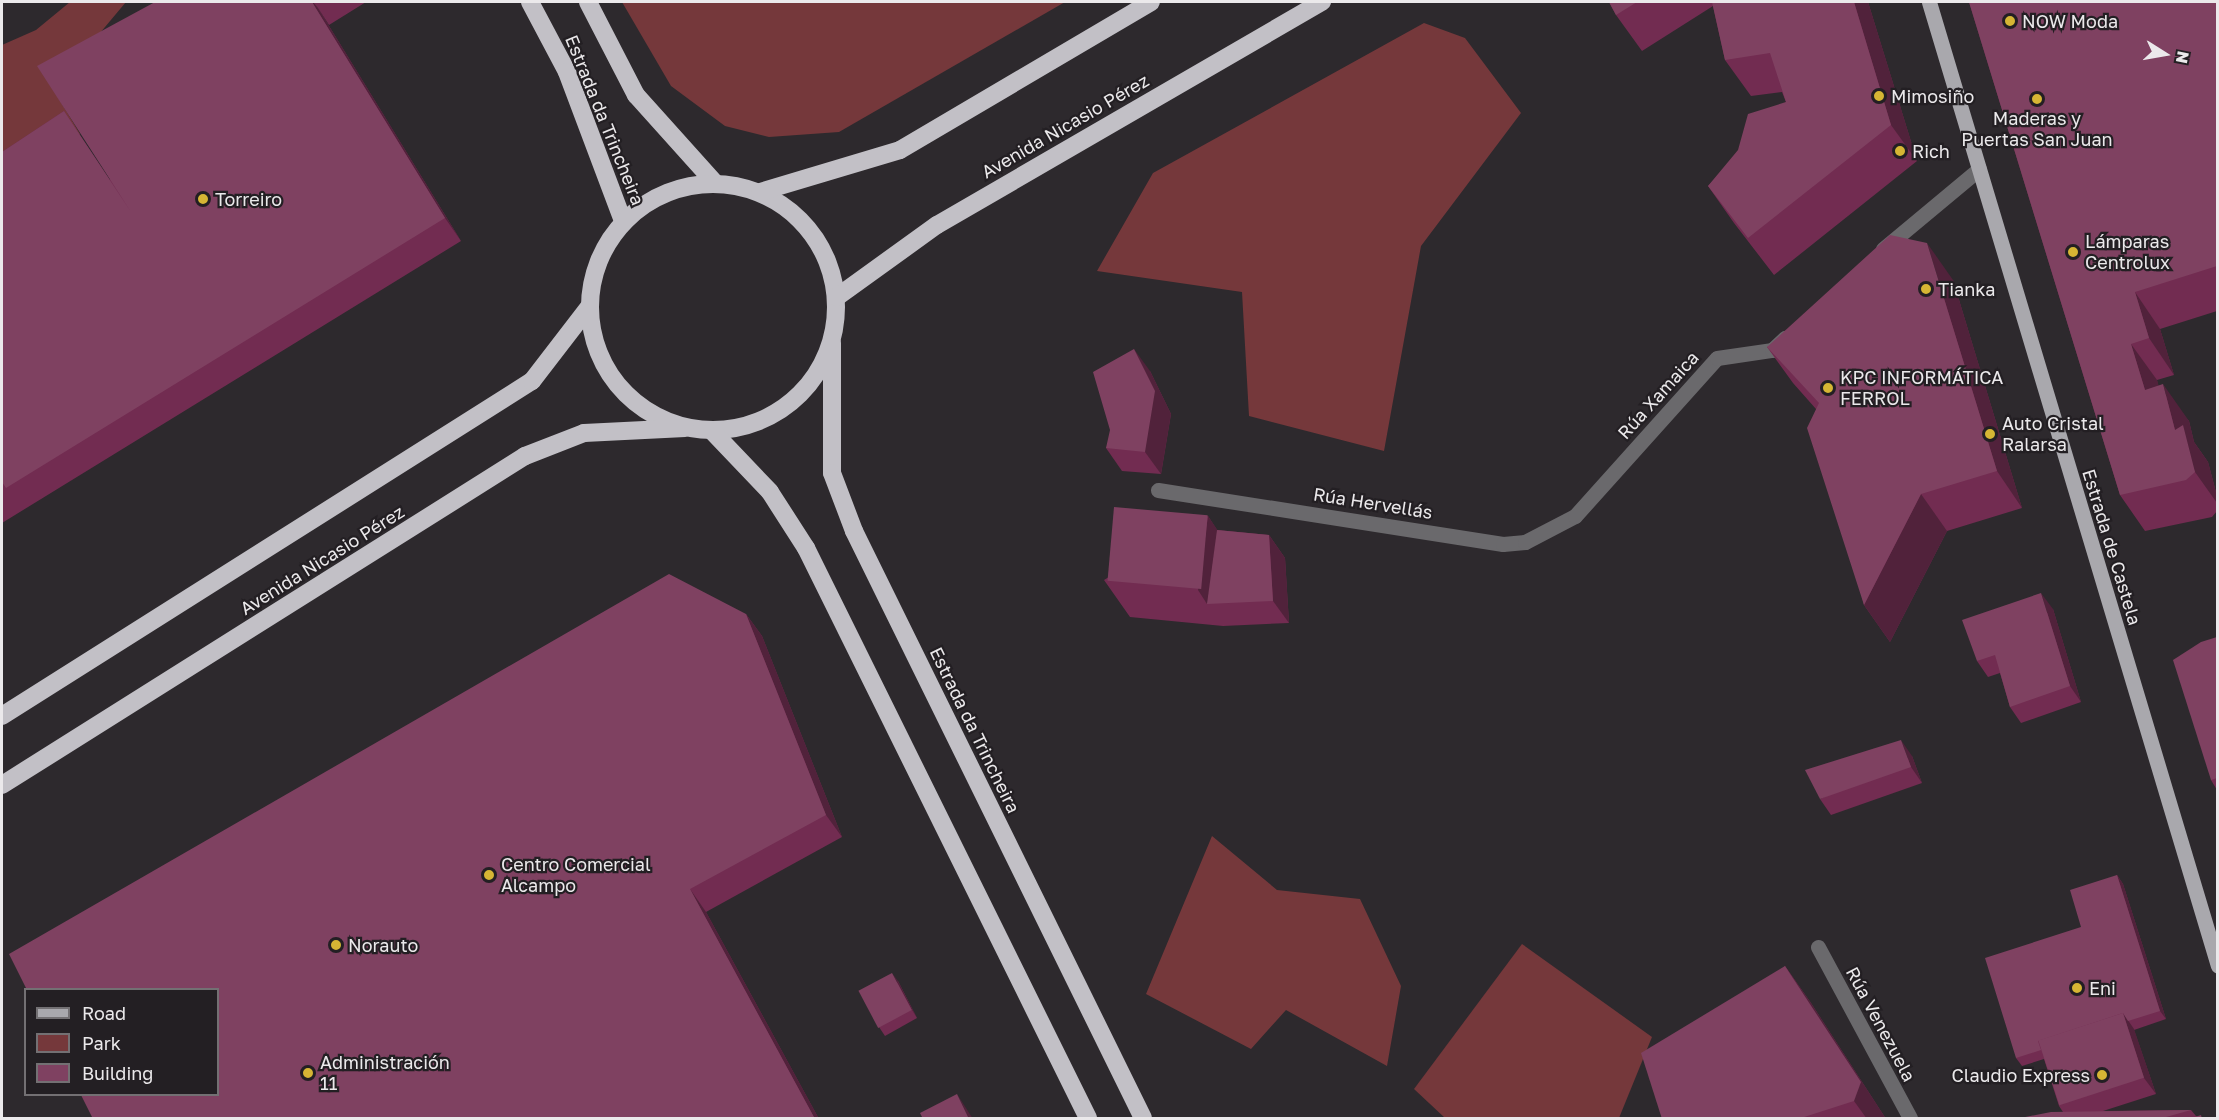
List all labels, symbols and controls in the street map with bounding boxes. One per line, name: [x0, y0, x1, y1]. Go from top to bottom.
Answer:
place label: NOW Moda: [2022, 10, 2118, 32]
marker: NOW Moda: [2003, 14, 2017, 28]
north arrow: [2135, 24, 2195, 84]
street label: Estrada da Trincheira: [561, 32, 649, 208]
text: N: [2172, 50, 2194, 65]
street label: Avenida Nicasio Pérez: [978, 69, 1152, 183]
place label: Mimosiño: [1891, 85, 1974, 107]
marker: Mimosiño: [1872, 89, 1886, 103]
marker: Maderas y Puertas San Juan: [2030, 92, 2044, 106]
place label: Maderas y Puertas San Juan: [1961, 108, 2113, 150]
place label: Rich: [1912, 140, 1950, 162]
marker: Rich: [1893, 144, 1907, 158]
place label: Torreiro: [215, 188, 282, 210]
marker: Torreiro: [196, 192, 210, 206]
place label: Lámparas Centrolux: [2085, 231, 2170, 274]
marker: Lámparas Centrolux: [2066, 245, 2080, 259]
place label: Tianka: [1938, 278, 1995, 300]
marker: Tianka: [1919, 282, 1933, 296]
street label: Rúa Xamaica: [1613, 347, 1703, 443]
place label: KPC INFORMÁTICA FERROL: [1840, 367, 2003, 410]
marker: KPC INFORMÁTICA FERROL: [1821, 381, 1835, 395]
place label: Auto Cristal Ralarsa: [2002, 413, 2104, 456]
marker: Auto Cristal Ralarsa: [1983, 427, 1997, 441]
street label: Estrada de Castela: [2078, 466, 2146, 628]
street label: Rúa Hervellás: [1312, 483, 1434, 523]
street label: Avenida Nicasio Pérez: [236, 501, 408, 619]
street label: Estrada da Trincheira: [925, 644, 1025, 816]
place label: Centro Comercial Alcampo: [501, 854, 651, 896]
marker: Centro Comercial Alcampo: [482, 868, 496, 882]
place label: Norauto: [348, 934, 418, 956]
marker: Norauto: [329, 938, 343, 952]
street label: Rúa Venezuela: [1842, 963, 1920, 1085]
place label: Eni: [2089, 977, 2116, 999]
marker: Eni: [2070, 981, 2084, 995]
legend: [24, 988, 219, 1096]
text: Road: [82, 1002, 126, 1024]
text: Park: [82, 1032, 121, 1054]
place label: Administración 11: [320, 1052, 450, 1094]
text: Building: [82, 1062, 153, 1084]
place label: Claudio Express: [1951, 1064, 2090, 1086]
marker: Administración 11: [301, 1066, 315, 1080]
marker: Claudio Express: [2095, 1068, 2109, 1082]

